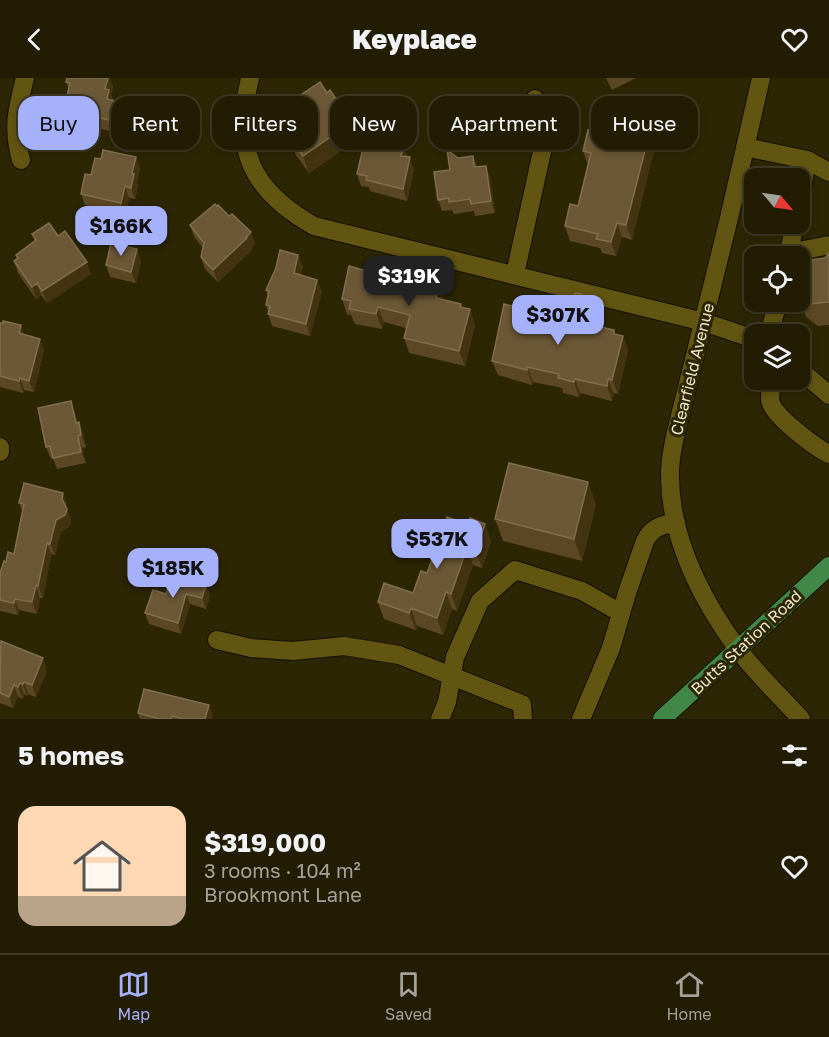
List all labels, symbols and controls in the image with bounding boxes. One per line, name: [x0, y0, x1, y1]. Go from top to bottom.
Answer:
icon: back: [18, 23, 51, 56]
text: Keyplace: [352, 23, 477, 55]
icon: heart: [778, 23, 811, 56]
chip: Buy: [18, 96, 99, 150]
chip: Rent: [111, 96, 200, 150]
chip: Filters: [212, 96, 318, 150]
chip: New: [330, 96, 417, 150]
chip: Apartment: [429, 96, 579, 150]
chip: House: [591, 96, 698, 150]
north arrow: [744, 168, 810, 234]
map controls: [744, 168, 810, 390]
pin: $166K: [79, 206, 163, 257]
text: $166K: [89, 213, 153, 237]
button: locate: [744, 246, 810, 312]
pin: $319K: [367, 256, 451, 307]
text: $319K: [377, 263, 441, 287]
pin: $307K: [516, 295, 600, 346]
street label: Clearfield Avenue: [666, 301, 718, 437]
text: $307K: [526, 302, 590, 326]
button: layers: [744, 324, 810, 390]
pin: $537K: [395, 519, 479, 570]
text: $537K: [405, 526, 469, 550]
pin: $185K: [131, 548, 215, 599]
text: $185K: [141, 555, 205, 579]
street label: Butts Station Road: [686, 586, 806, 698]
icon: filters: [778, 739, 811, 772]
text: 5 homes: [18, 740, 124, 771]
text: $319,000: [204, 827, 326, 858]
icon: home: [66, 830, 138, 902]
icon: heart: [778, 850, 811, 883]
text: 3 rooms · 104 m²: [204, 858, 361, 882]
text: Brookmont Lane: [204, 882, 362, 906]
tab: Map: [117, 968, 150, 1024]
tab: Saved: [385, 968, 432, 1024]
tab: Home: [666, 968, 712, 1024]

